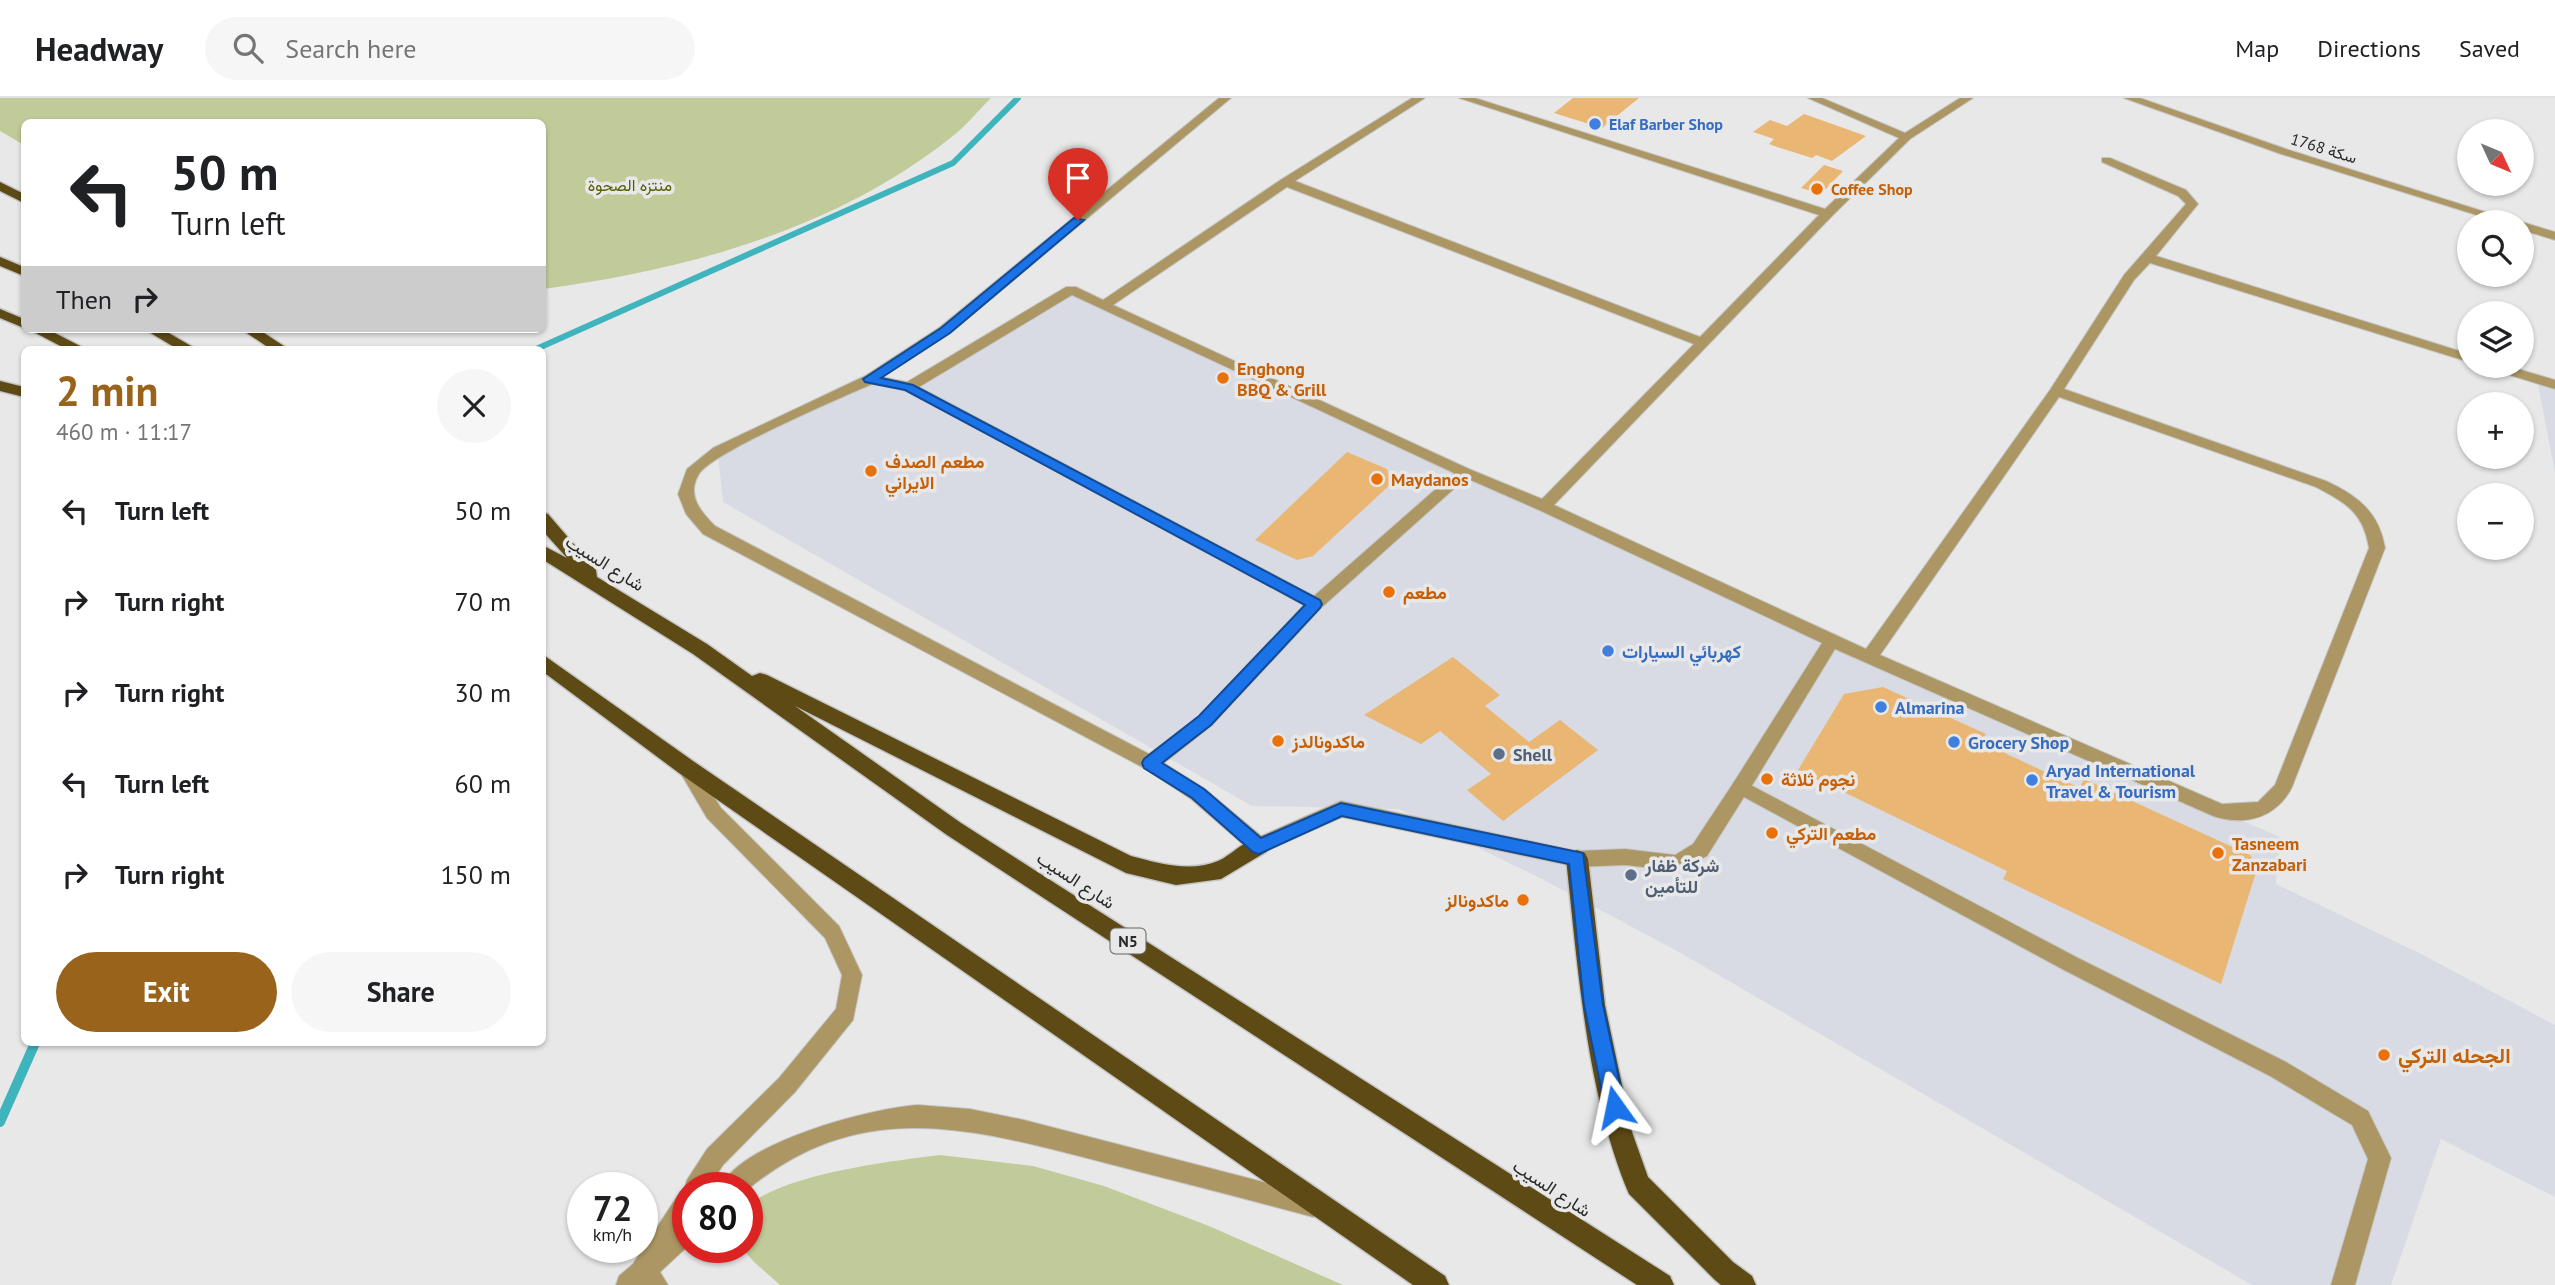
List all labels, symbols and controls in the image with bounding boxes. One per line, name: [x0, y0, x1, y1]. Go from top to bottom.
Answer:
search box: [205, 17, 695, 80]
text: Headway: [35, 27, 163, 70]
icon: search: [229, 29, 267, 67]
text: Search here: [285, 32, 416, 65]
text: Map: [2235, 33, 2279, 64]
text: Directions: [2317, 33, 2421, 64]
text: Saved: [2459, 33, 2520, 64]
place label: Elaf Barber Shop: [1609, 114, 1723, 134]
marker: Elaf Barber Shop: [1587, 116, 1603, 132]
north arrow: [2457, 119, 2534, 196]
map controls: [2457, 119, 2534, 560]
street label: سكة 1768: [2288, 128, 2360, 168]
text: 50 m: [171, 140, 278, 204]
icon: left: [56, 147, 147, 238]
pin: [1048, 148, 1108, 220]
icon: arrive: [1059, 159, 1097, 197]
park label: منتزه الصحوة: [588, 175, 672, 196]
place label: Coffee Shop: [1831, 179, 1913, 199]
marker: Coffee Shop: [1809, 181, 1825, 197]
text: Turn left: [171, 202, 286, 244]
button: search: [2457, 210, 2534, 287]
icon: right: [126, 280, 164, 318]
text: Then: [56, 283, 112, 316]
button: layers: [2457, 301, 2534, 378]
place label: Enghong BBQ & Grill: [1237, 357, 1327, 401]
text: 2 min: [56, 363, 158, 418]
button: close: [437, 369, 511, 443]
marker: Enghong BBQ & Grill: [1215, 370, 1231, 386]
button: +: [2457, 392, 2534, 469]
text: 460 m · 11:17: [56, 417, 192, 446]
place label: مطعم الصدف الايراني: [885, 450, 985, 498]
marker: مطعم الصدف الايراني: [863, 463, 879, 479]
place label: Maydanos: [1391, 468, 1469, 491]
marker: Maydanos: [1369, 471, 1385, 487]
button: −: [2457, 483, 2534, 560]
icon: left: [56, 492, 94, 530]
text: Turn left: [115, 494, 209, 527]
text: 50 m: [455, 494, 511, 527]
street label: شارع السيب: [561, 530, 649, 597]
place label: مطعم: [1403, 581, 1447, 605]
icon: right: [56, 583, 94, 621]
marker: مطعم: [1381, 584, 1397, 600]
text: Turn right: [115, 585, 224, 618]
text: 70 m: [455, 585, 511, 618]
place label: كهربائي السيارات: [1622, 640, 1741, 667]
marker: كهربائي السيارات: [1600, 643, 1616, 659]
icon: right: [56, 674, 94, 712]
text: Turn right: [115, 676, 224, 709]
text: 30 m: [455, 676, 511, 709]
place label: Almarina: [1895, 696, 1965, 719]
marker: Almarina: [1873, 699, 1889, 715]
place label: ماكدونالدز: [1291, 730, 1365, 753]
place label: Grocery Shop: [1968, 731, 2069, 754]
marker: ماكدونالدز: [1270, 733, 1286, 749]
marker: Grocery Shop: [1946, 734, 1962, 750]
place label: Shell: [1513, 743, 1553, 766]
marker: Shell: [1491, 746, 1507, 762]
place label: Aryad International Travel & Tourism: [2046, 759, 2196, 803]
icon: left: [56, 765, 94, 803]
text: Turn left: [115, 767, 209, 800]
text: 60 m: [455, 767, 511, 800]
place label: نجوم ثلاثة: [1781, 768, 1855, 792]
marker: نجوم ثلاثة: [1759, 771, 1775, 787]
marker: Aryad International Travel & Tourism: [2024, 772, 2040, 788]
place label: مطعم التركي: [1786, 822, 1877, 849]
marker: مطعم التركي: [1764, 825, 1780, 841]
place label: Tasneem Zanzabari: [2232, 832, 2307, 876]
marker: Tasneem Zanzabari: [2210, 845, 2226, 861]
street label: شارع السيب: [1032, 846, 1120, 915]
place label: شركة ظفار للتأمين: [1644, 854, 1719, 898]
icon: right: [56, 856, 94, 894]
text: Turn right: [115, 858, 224, 891]
text: 150 m: [440, 858, 511, 891]
marker: شركة ظفار للتأمين: [1623, 867, 1639, 883]
place label: ماكدونالز: [1444, 889, 1509, 912]
marker: ماكدونالز: [1515, 892, 1531, 908]
road number: N5: [1110, 928, 1146, 954]
button: Exit: [56, 952, 277, 1032]
button: Share: [291, 952, 511, 1032]
place label: الجحله التركي: [2398, 1042, 2511, 1073]
marker: الجحله التركي: [2376, 1047, 2392, 1063]
position arrow: [1578, 1070, 1652, 1144]
street label: شارع السيب: [1508, 1154, 1596, 1223]
speed limit sign: 80: [672, 1172, 763, 1263]
text: 72: [593, 1185, 632, 1231]
text: km/h: [593, 1223, 632, 1246]

